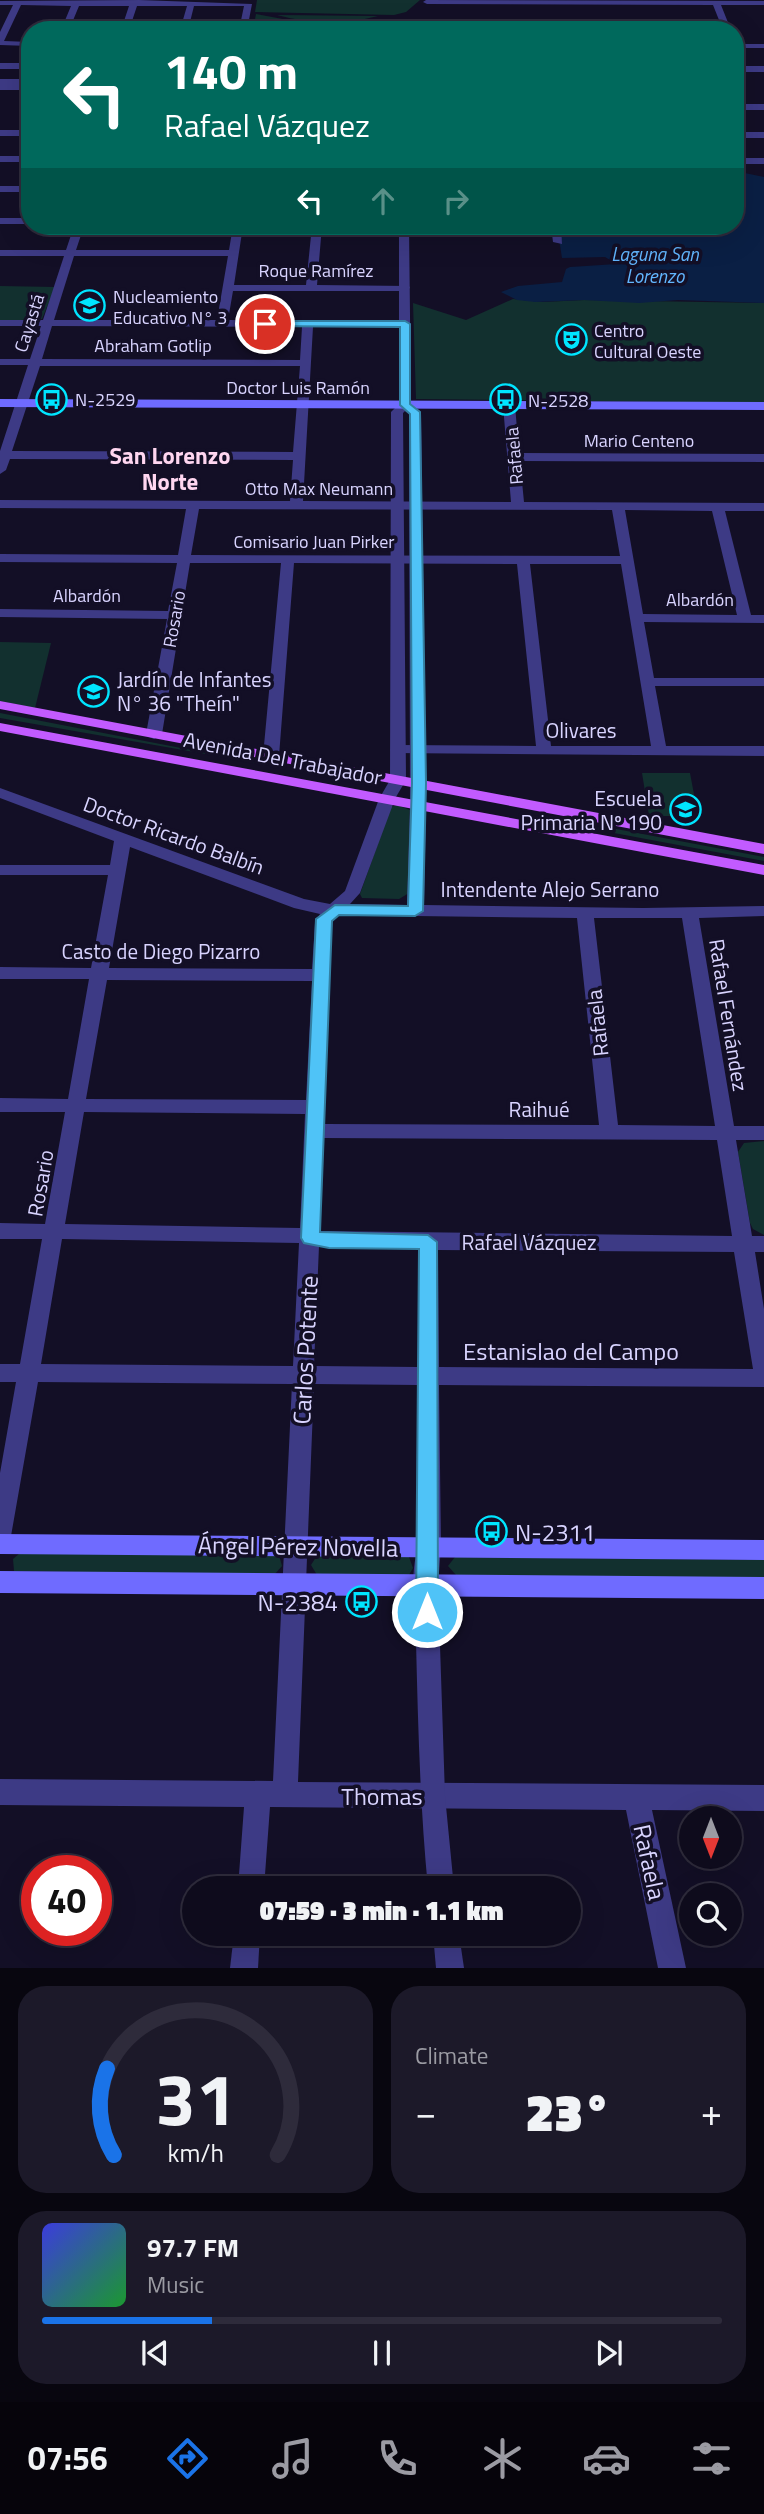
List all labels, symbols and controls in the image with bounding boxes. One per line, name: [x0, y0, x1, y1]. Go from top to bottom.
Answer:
text: 140 m: [164, 33, 298, 108]
icon: left: [49, 49, 140, 140]
text: Rafael Vázquez: [164, 101, 370, 149]
icon: left: [291, 182, 329, 220]
icon: ahead: [364, 182, 402, 220]
icon: right: [437, 182, 475, 220]
water label: Laguna San Lorenzo: [611, 239, 699, 290]
street label: Roque Ramírez: [259, 257, 373, 284]
place label: Nucleamiento Educativo N° 3: [113, 283, 227, 331]
school or university icon: Nucleamiento Educativo N° 3: [73, 289, 107, 323]
street label: Cayastá: [7, 290, 51, 356]
pin: [235, 294, 295, 354]
icon: arrive: [246, 305, 284, 343]
place label: Centro Cultural Oeste: [594, 317, 701, 365]
theatre icon: Centro Cultural Oeste: [554, 323, 588, 357]
street label: Abraham Gotlip: [94, 332, 212, 359]
street label: Doctor Luis Ramón: [226, 374, 370, 401]
bus stop icon: N-2529: [35, 382, 69, 416]
bus stop icon: N-2528: [488, 383, 522, 417]
place label: N-2529: [75, 386, 135, 413]
place label: N-2528: [528, 387, 588, 414]
street label: Rafaela: [498, 426, 530, 486]
street label: Mario Centeno: [584, 427, 694, 454]
district label: San Lorenzo Norte: [110, 438, 230, 499]
street label: Otto Max Neumann: [245, 475, 393, 502]
street label: Comisario Juan Pirker: [233, 528, 395, 555]
street label: Albardón: [53, 582, 121, 609]
street label: Albardón: [666, 586, 734, 613]
street label: Rosario: [156, 588, 192, 650]
place label: Jardín de Infantes N° 36 "Theín": [117, 663, 271, 719]
school or university icon: Jardín de Infantes N° 36 "Theín": [77, 674, 111, 708]
street label: Olivares: [545, 714, 617, 746]
street label: Avenida Del Trabajador: [181, 723, 385, 793]
place label: Escuela Primaria Nº 190: [521, 782, 662, 838]
street label: Doctor Ricardo Balbín: [79, 787, 269, 883]
school or university icon: Escuela Primaria Nº 190: [668, 793, 702, 827]
street label: Intendente Alejo Serrano: [441, 873, 659, 905]
street label: Casto de Diego Pizarro: [62, 935, 260, 967]
street label: Rafael Fernández: [701, 936, 757, 1094]
street label: Rafaela: [578, 988, 616, 1058]
street label: Raihué: [508, 1093, 570, 1125]
street label: Rosario: [18, 1147, 62, 1219]
street label: Rafael Vázquez: [461, 1226, 597, 1258]
street label: Carlos Potente: [283, 1275, 327, 1425]
street label: Estanislao del Campo: [463, 1333, 679, 1369]
place label: N-2311: [515, 1514, 596, 1550]
bus stop icon: N-2311: [475, 1515, 509, 1549]
street label: Ángel Pérez Novella: [198, 1526, 398, 1566]
position arrow: [390, 1575, 464, 1649]
place label: N-2384: [258, 1584, 338, 1620]
bus stop icon: N-2384: [344, 1585, 378, 1619]
street label: Thomas: [341, 1778, 423, 1814]
north arrow: [679, 1806, 742, 1869]
map controls: [679, 1806, 742, 1946]
street label: Rafaela: [624, 1821, 676, 1903]
speed limit sign: 40: [21, 1855, 112, 1946]
button: search: [679, 1883, 742, 1946]
text: 07:59 · 3 min · 1.1 km: [260, 1891, 503, 1930]
text: Climate: [415, 2038, 488, 2073]
text: 31: [155, 2044, 236, 2154]
text: 23°: [526, 2072, 611, 2151]
text: −: [415, 2083, 436, 2141]
text: +: [701, 2083, 722, 2141]
text: km/h: [167, 2134, 224, 2172]
text: 97.7 FM: [147, 2228, 239, 2267]
text: Music: [147, 2267, 204, 2302]
icon: previous: [136, 2334, 174, 2372]
icon: pause: [363, 2334, 401, 2372]
icon: next: [590, 2334, 628, 2372]
text: 07:56: [28, 2434, 108, 2482]
icon: directions: [163, 2434, 212, 2483]
icon: music: [268, 2434, 317, 2483]
icon: phone: [373, 2434, 422, 2483]
icon: climate: [478, 2434, 527, 2483]
icon: car: [582, 2434, 631, 2483]
icon: filters: [687, 2434, 736, 2483]

